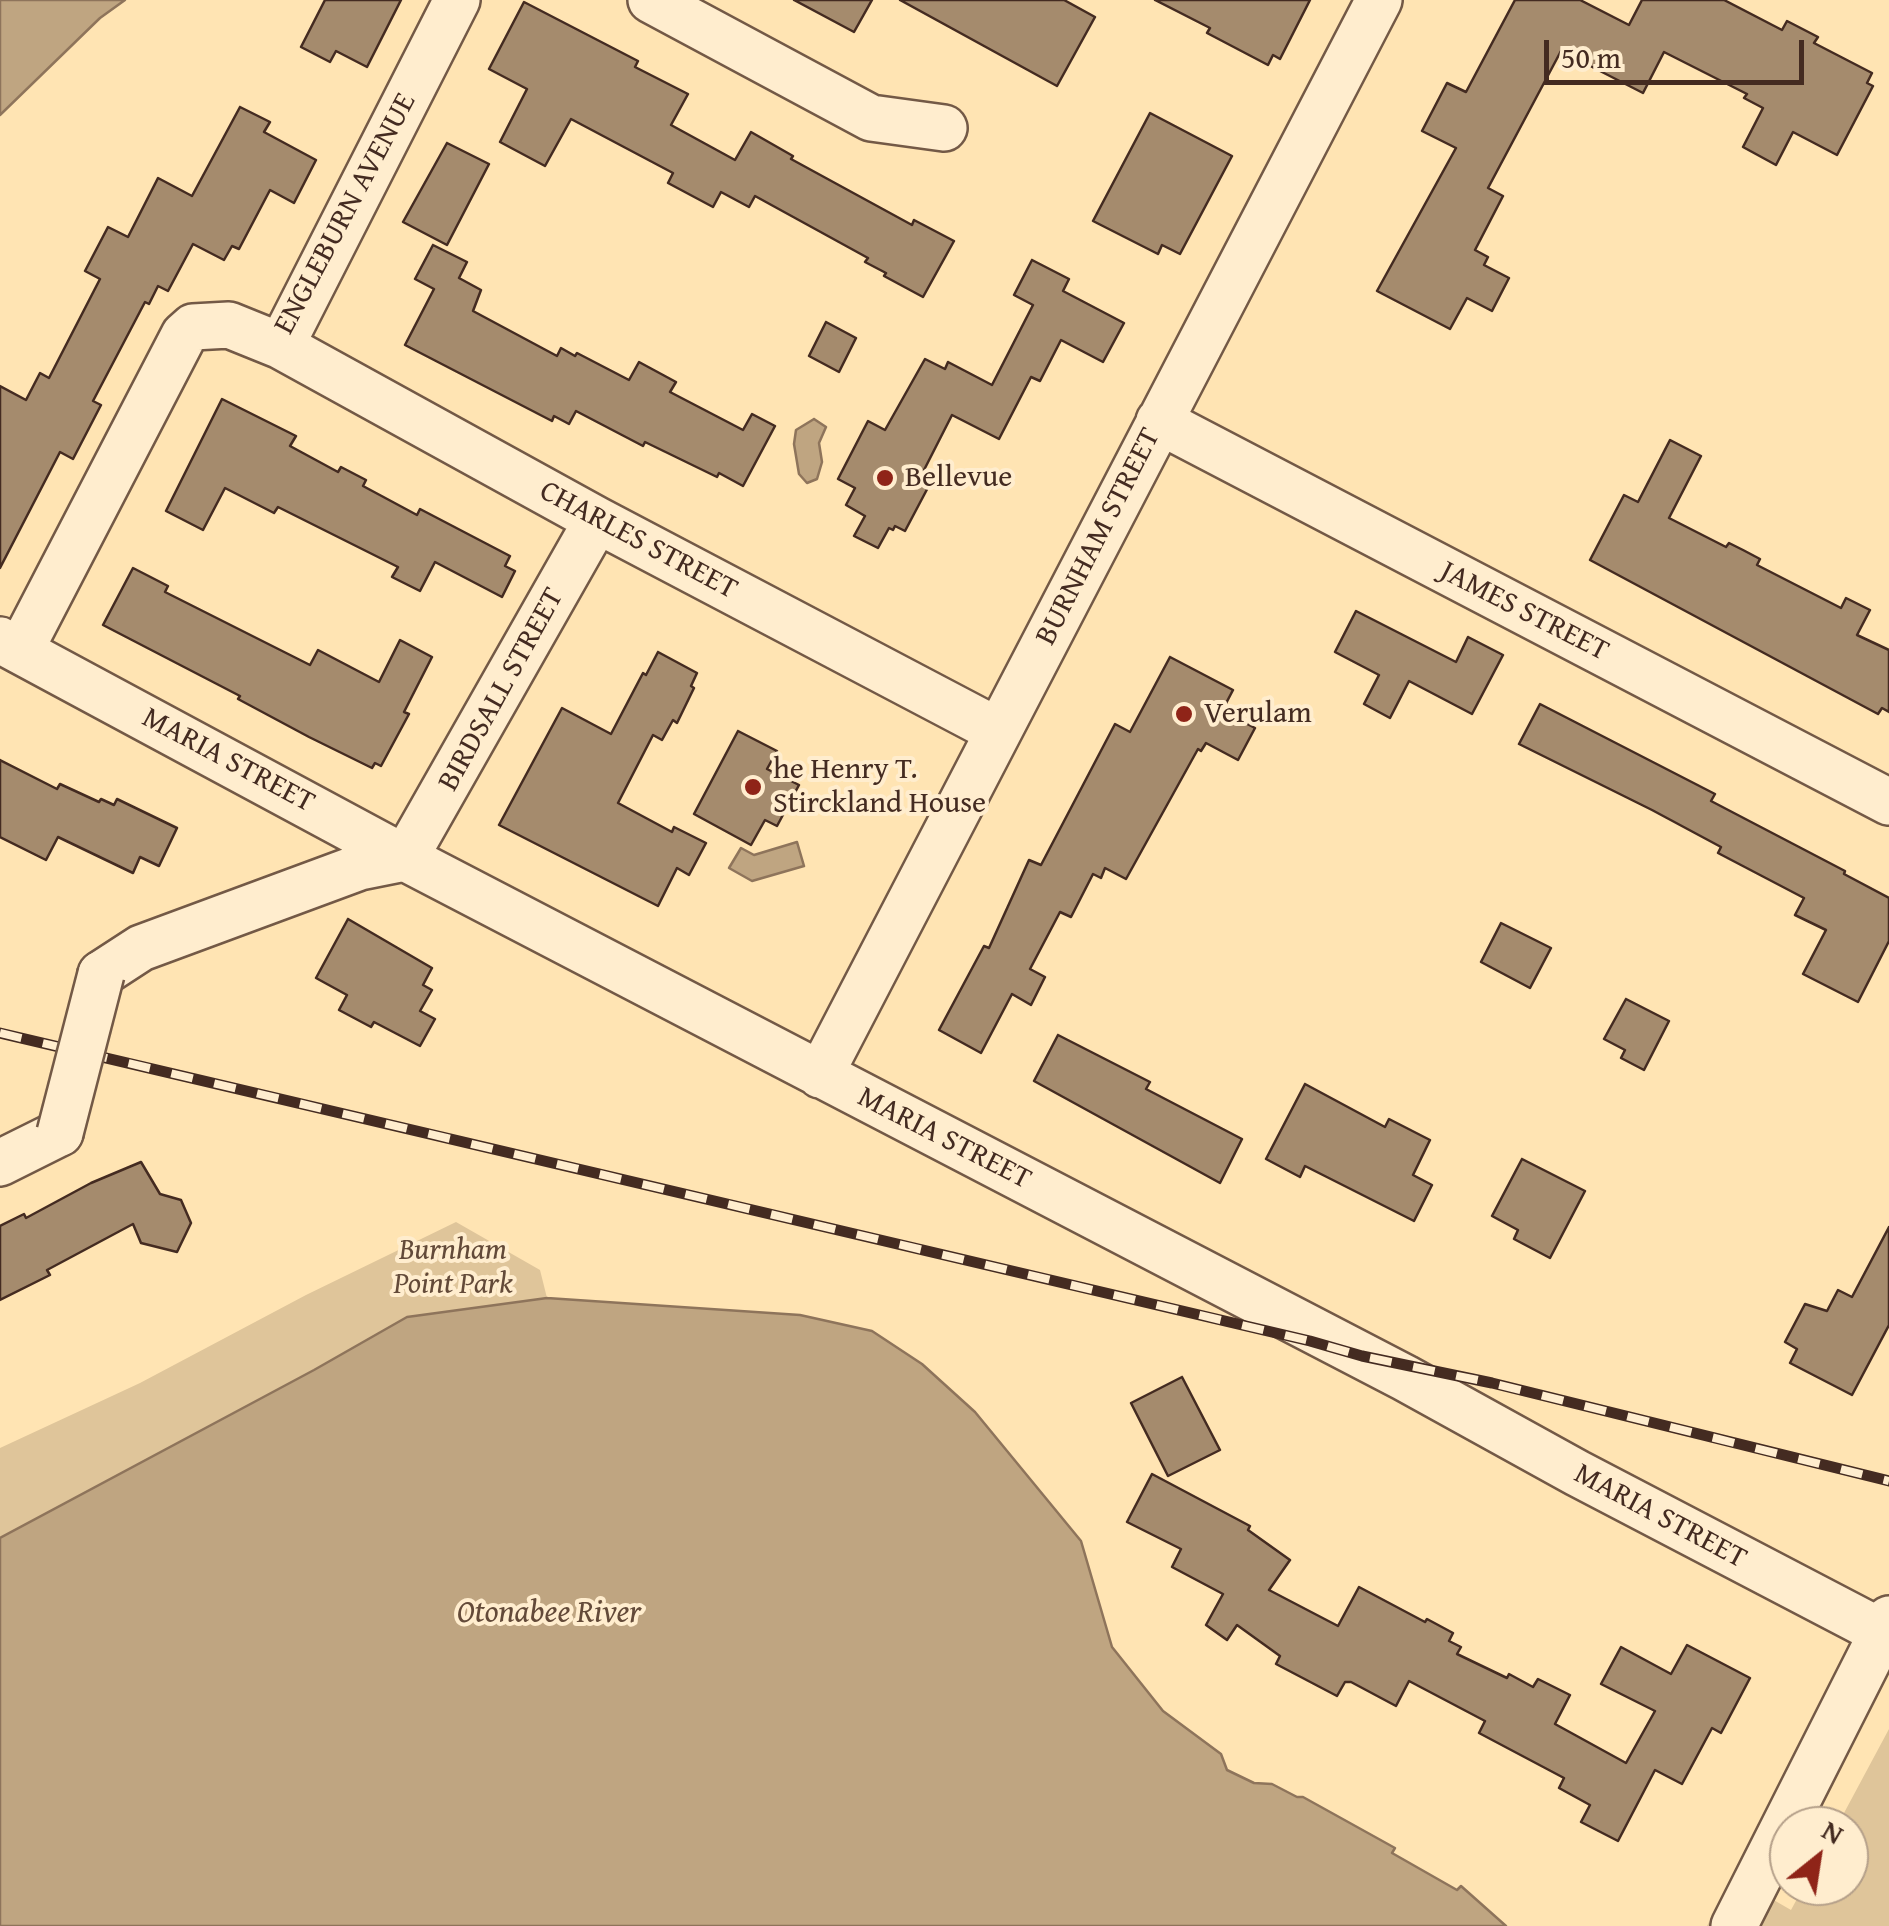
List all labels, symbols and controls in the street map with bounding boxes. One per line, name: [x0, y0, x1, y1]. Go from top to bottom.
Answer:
scale bar: [1549, 20, 1809, 82]
text: 50 m: [1561, 35, 1621, 79]
street label: ENGLEBURN AVENUE: [267, 87, 425, 341]
street label: BURNHAM STREET: [1029, 422, 1169, 652]
place label: Bellevue: [905, 460, 1012, 496]
marker: Bellevue: [874, 467, 896, 489]
street label: CHARLES STREET: [533, 474, 743, 608]
street label: JAMES STREET: [1434, 554, 1614, 670]
street label: BIRDSALL STREET: [431, 582, 573, 798]
place label: Verulam: [1204, 696, 1312, 732]
street label: MARIA STREET: [136, 701, 320, 821]
marker: Verulam: [1173, 703, 1195, 725]
place label: he Henry T. Stirckland House: [773, 752, 986, 822]
marker: he Henry T. Stirckland House: [742, 776, 764, 798]
street label: MARIA STREET: [851, 1080, 1037, 1198]
park label: Burnham Point Park: [393, 1233, 513, 1304]
street label: MARIA STREET: [1568, 1457, 1752, 1577]
water label: Otonabee River: [457, 1595, 641, 1633]
north arrow: [1769, 1806, 1869, 1906]
text: N: [1815, 1809, 1852, 1854]

